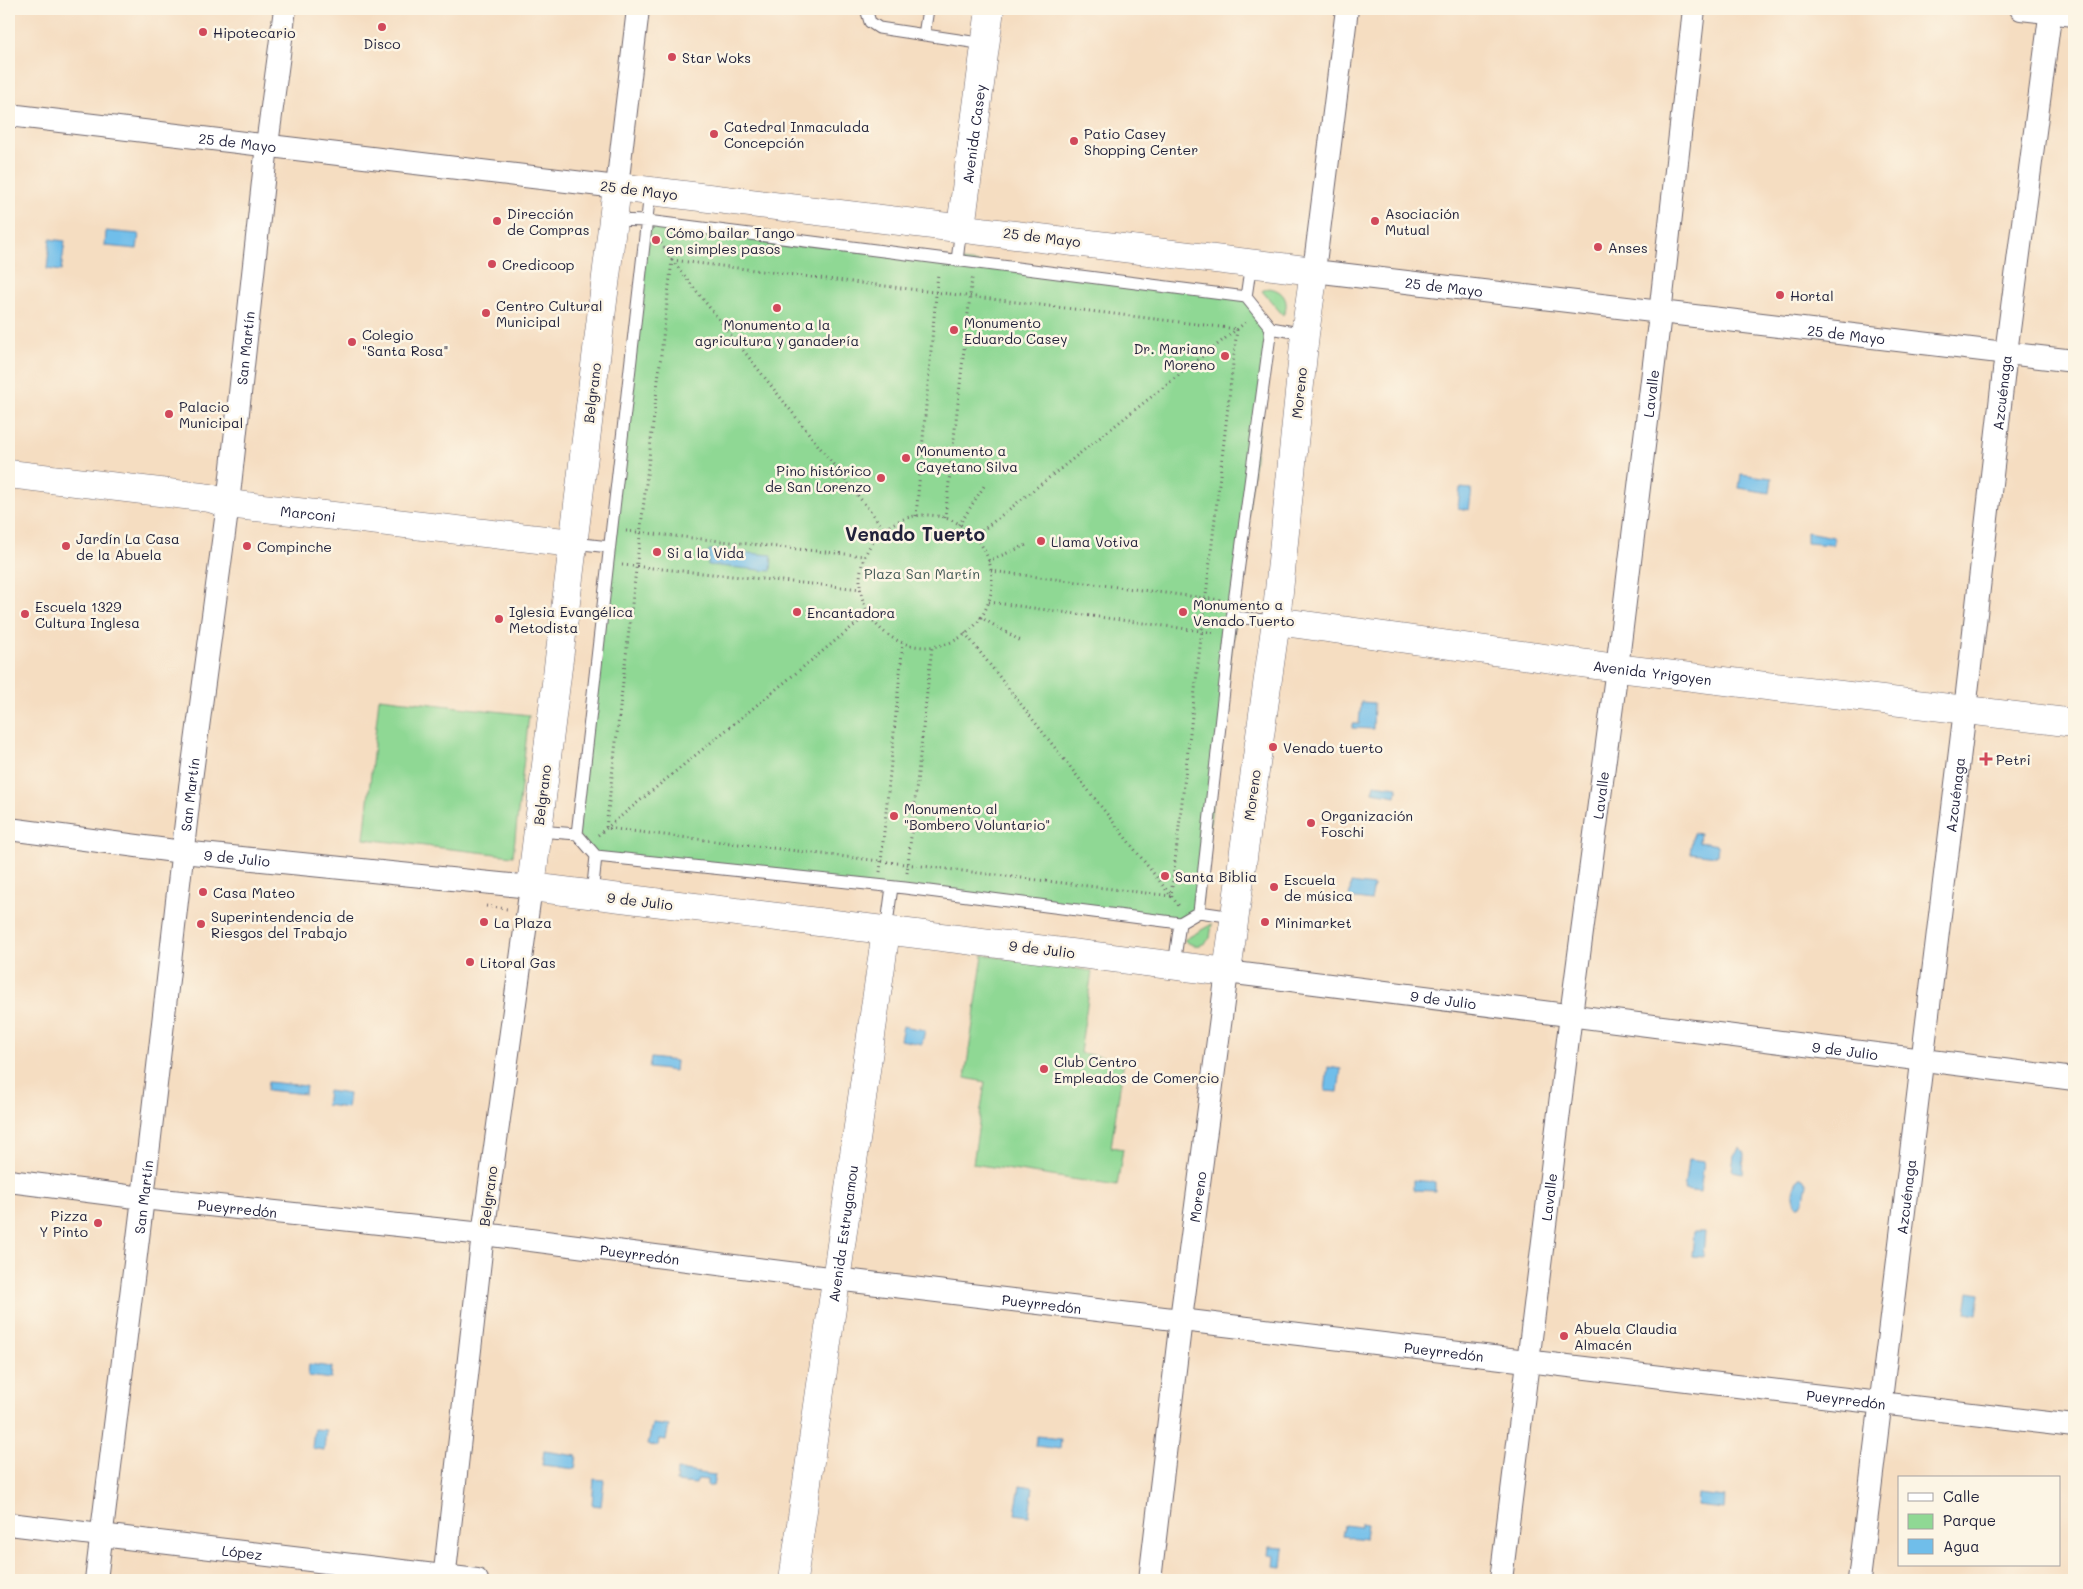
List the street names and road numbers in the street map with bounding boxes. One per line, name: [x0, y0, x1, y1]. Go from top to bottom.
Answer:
street label: Avenida Casey: [957, 83, 989, 185]
street label: 25 de Mayo: [198, 128, 277, 156]
street label: 25 de Mayo: [599, 176, 679, 204]
street label: 25 de Mayo: [1002, 223, 1082, 251]
street label: 25 de Mayo: [1404, 272, 1484, 300]
street label: San Martín: [231, 310, 258, 386]
street label: 25 de Mayo: [1806, 320, 1886, 348]
street label: Azcuénaga: [1988, 354, 2015, 431]
street label: Belgrano: [579, 362, 605, 424]
street label: Moreno: [1287, 367, 1311, 419]
street label: Lavalle: [1638, 368, 1663, 418]
street label: Marconi: [279, 500, 337, 526]
street label: Avenida Yrigoyen: [1592, 655, 1713, 689]
street label: San Martín: [175, 756, 203, 832]
street label: Azcuénaga: [1941, 756, 1969, 833]
street label: Belgrano: [529, 764, 555, 826]
street label: Moreno: [1239, 768, 1265, 822]
street label: Lavalle: [1588, 770, 1613, 820]
street label: 9 de Julio: [203, 845, 271, 870]
street label: 9 de Julio: [606, 888, 674, 914]
street label: 9 de Julio: [1008, 936, 1076, 962]
street label: 9 de Julio: [1409, 986, 1477, 1013]
street label: 9 de Julio: [1811, 1037, 1879, 1064]
street label: Azcuénaga: [1892, 1158, 1920, 1235]
street label: San Martín: [129, 1159, 157, 1235]
street label: Avenida Estrugamou: [823, 1164, 862, 1303]
street label: Belgrano: [474, 1165, 502, 1227]
street label: Moreno: [1184, 1170, 1210, 1224]
street label: Lavalle: [1536, 1172, 1561, 1222]
street label: Pueyrredón: [197, 1194, 278, 1222]
street label: Pueyrredón: [599, 1240, 681, 1268]
street label: Pueyrredón: [1001, 1289, 1083, 1318]
street label: Pueyrredón: [1403, 1337, 1485, 1365]
street label: Pueyrredón: [1805, 1385, 1887, 1413]
street label: López: [221, 1540, 264, 1564]

